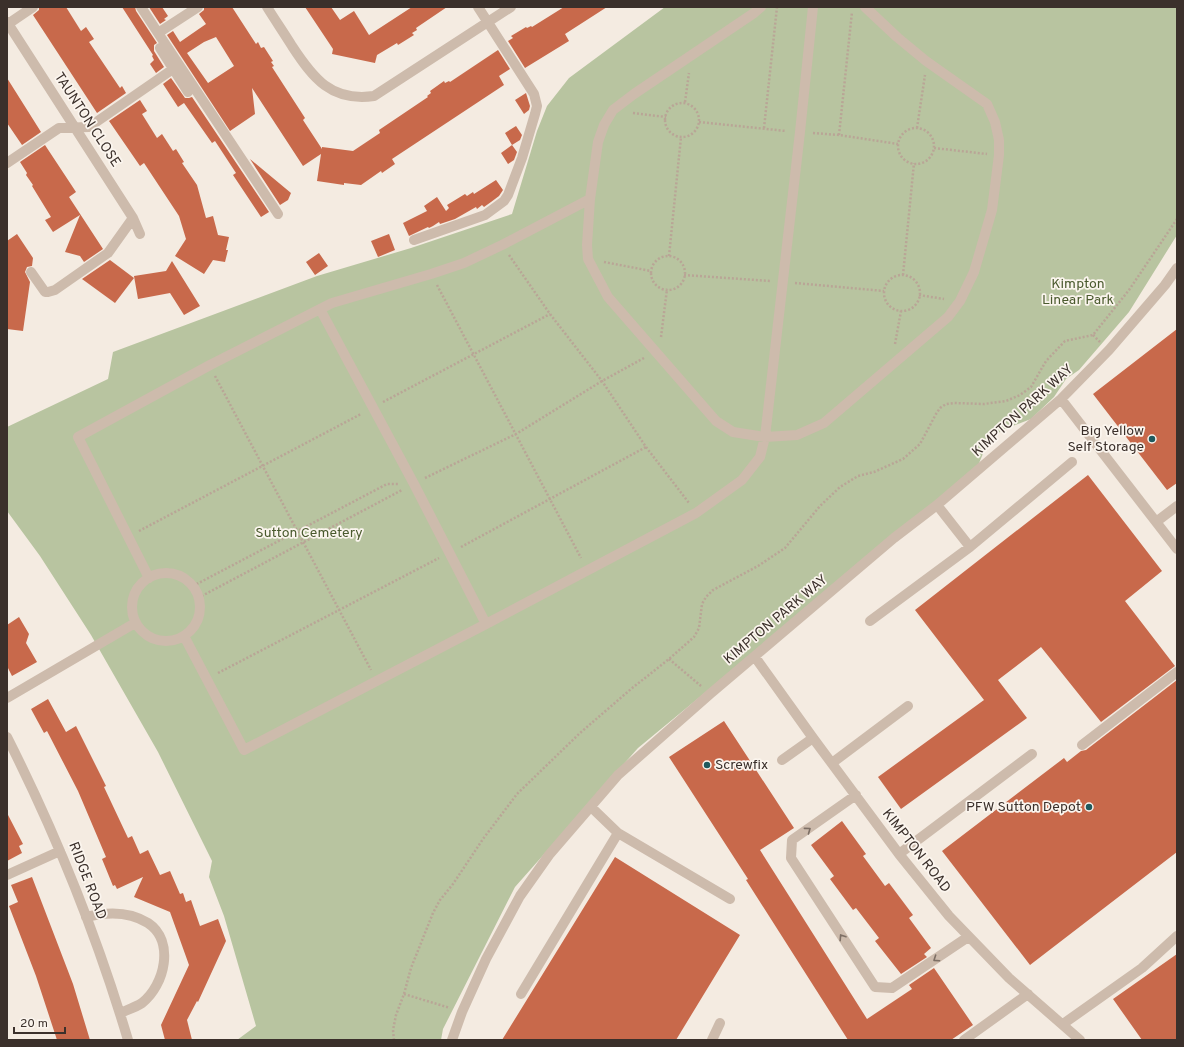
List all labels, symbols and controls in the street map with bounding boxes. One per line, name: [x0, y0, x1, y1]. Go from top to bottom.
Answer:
street label: TAUNTON CLOSE: [50, 69, 124, 171]
park label: Kimpton Linear Park: [1042, 276, 1114, 309]
street label: KIMPTON PARK WAY: [969, 361, 1077, 461]
place label: Big Yellow Self Storage: [1067, 423, 1144, 456]
marker: Big Yellow Self Storage: [1147, 434, 1157, 444]
park label: Sutton Cemetery: [255, 525, 363, 542]
street label: KIMPTON PARK WAY: [721, 572, 831, 668]
place label: Screwfix: [715, 757, 768, 774]
marker: Screwfix: [702, 760, 712, 770]
place label: PFW Sutton Depot: [966, 799, 1081, 816]
marker: PFW Sutton Depot: [1084, 802, 1094, 812]
street label: KIMPTON ROAD: [878, 806, 954, 896]
one-way arrow: [803, 828, 810, 835]
street label: RIDGE ROAD: [64, 840, 110, 922]
one-way arrow: [840, 934, 847, 941]
one-way arrow: [933, 954, 940, 962]
scale bar: [14, 1009, 65, 1035]
text: 20 m: [20, 1016, 48, 1032]

